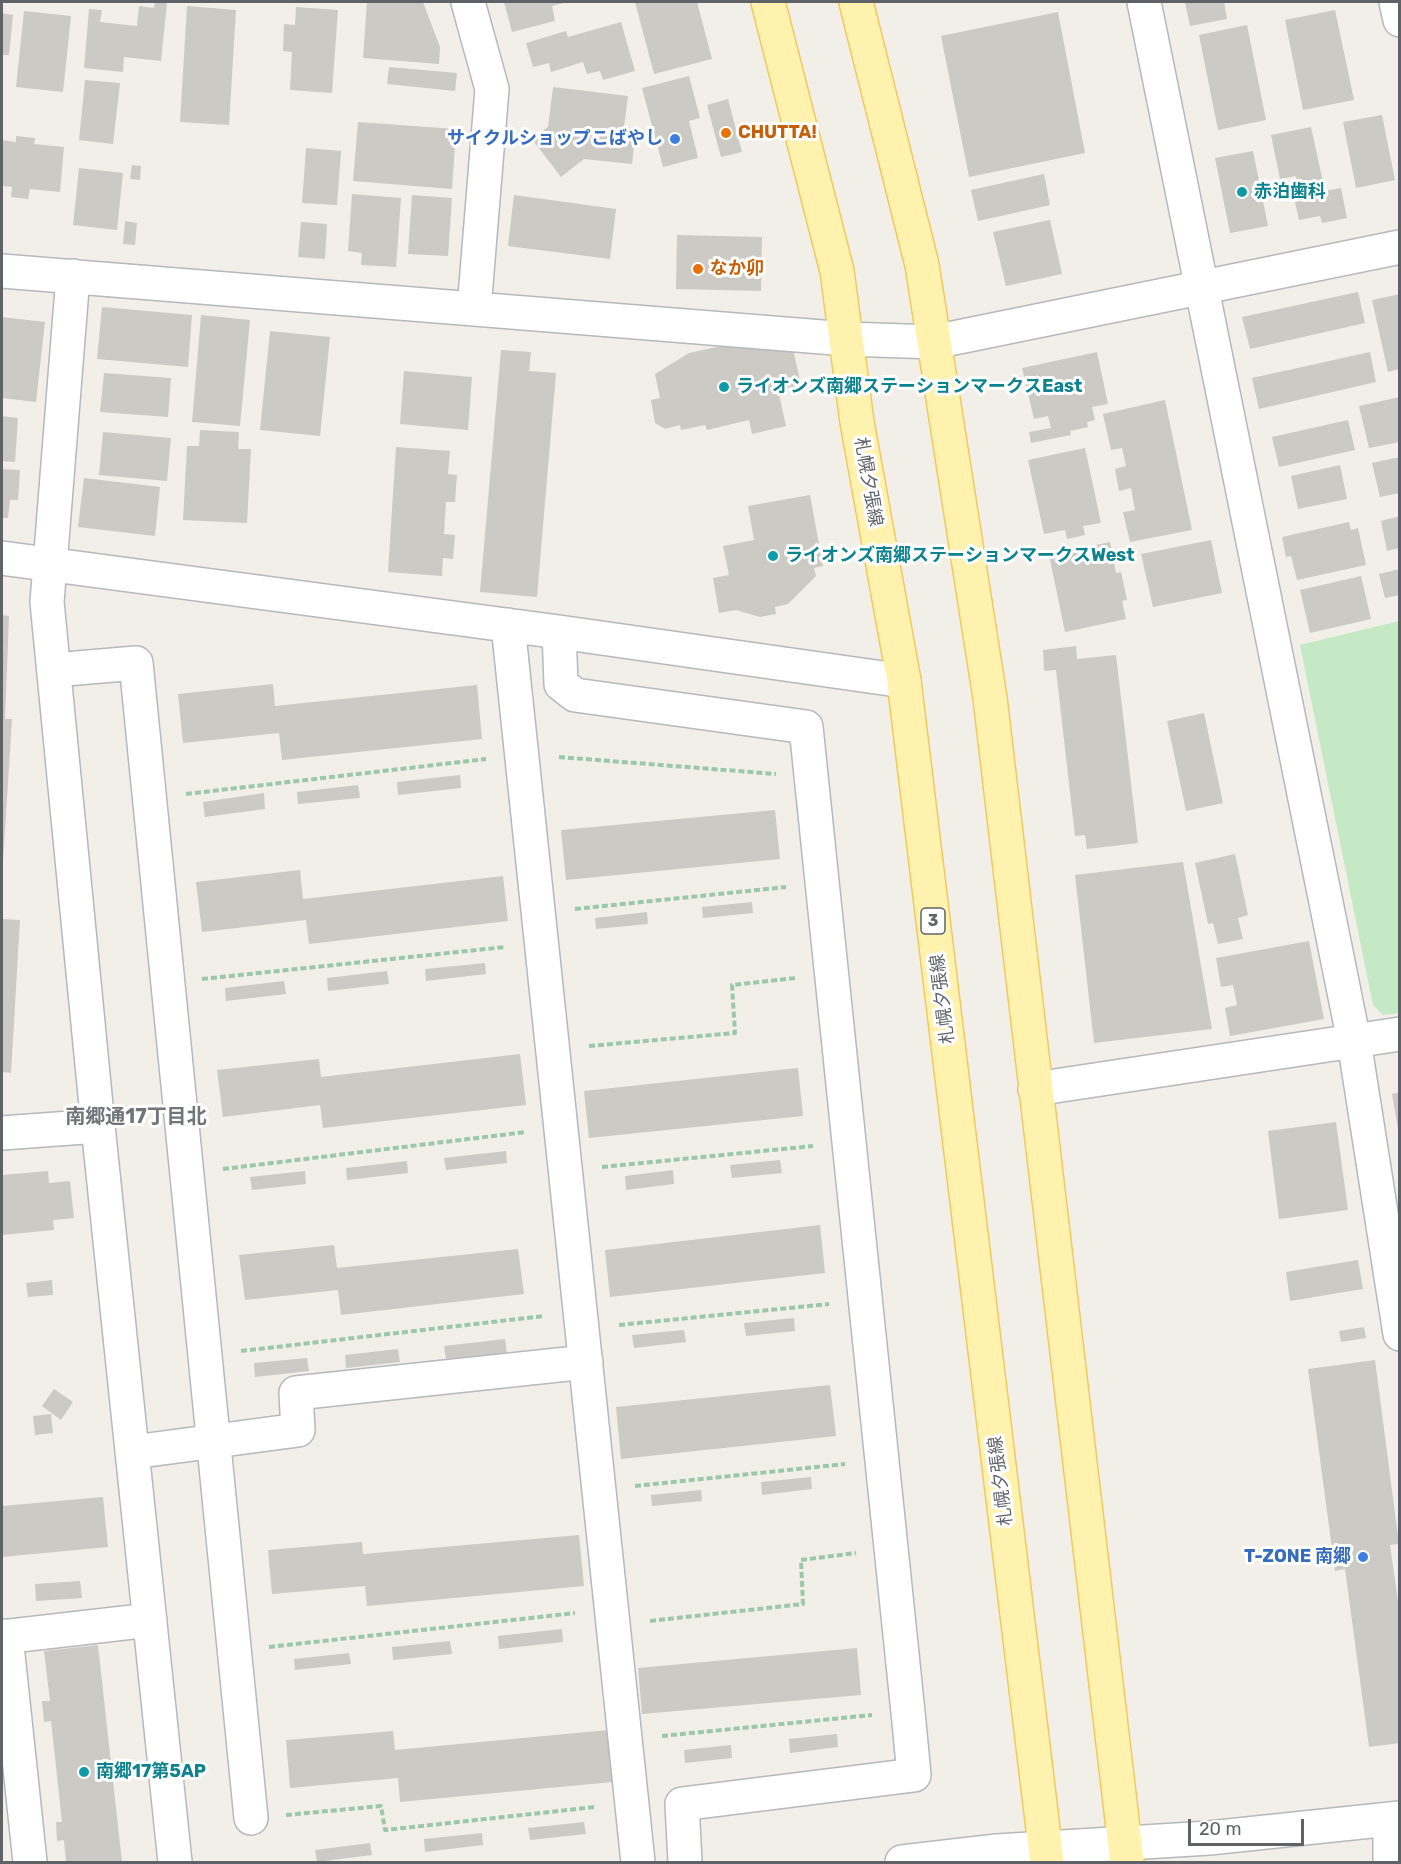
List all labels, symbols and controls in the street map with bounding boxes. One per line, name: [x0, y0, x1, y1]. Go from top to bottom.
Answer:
place label: CHUTTA!: [738, 122, 817, 144]
marker: CHUTTA!: [719, 126, 733, 140]
place label: サイクルショップこばやし: [447, 128, 663, 150]
marker: サイクルショップこばやし: [668, 132, 682, 146]
place label: 赤泊歯科: [1254, 181, 1326, 203]
marker: 赤泊歯科: [1235, 185, 1249, 199]
place label: なか卯: [710, 258, 764, 280]
marker: なか卯: [691, 262, 705, 276]
place label: ライオンズ南郷ステーションマークスEast: [736, 376, 1082, 398]
marker: ライオンズ南郷ステーションマークスEast: [717, 380, 731, 394]
street label: 札幌夕張線: [850, 436, 886, 528]
place label: ライオンズ南郷ステーションマークスWest: [785, 545, 1135, 567]
marker: ライオンズ南郷ステーションマークスWest: [766, 549, 780, 563]
road number: 3: [921, 908, 945, 934]
street label: 札幌夕張線: [927, 953, 959, 1045]
district label: 南郷通17丁目北: [65, 1105, 207, 1129]
street label: 札幌夕張線: [985, 1435, 1017, 1527]
place label: T-ZONE 南郷: [1244, 1546, 1351, 1568]
marker: T-ZONE 南郷: [1356, 1550, 1370, 1564]
place label: 南郷17第5AP: [96, 1761, 206, 1783]
marker: 南郷17第5AP: [77, 1765, 91, 1779]
scale bar: [1191, 1807, 1306, 1845]
text: 20 m: [1199, 1818, 1241, 1840]

